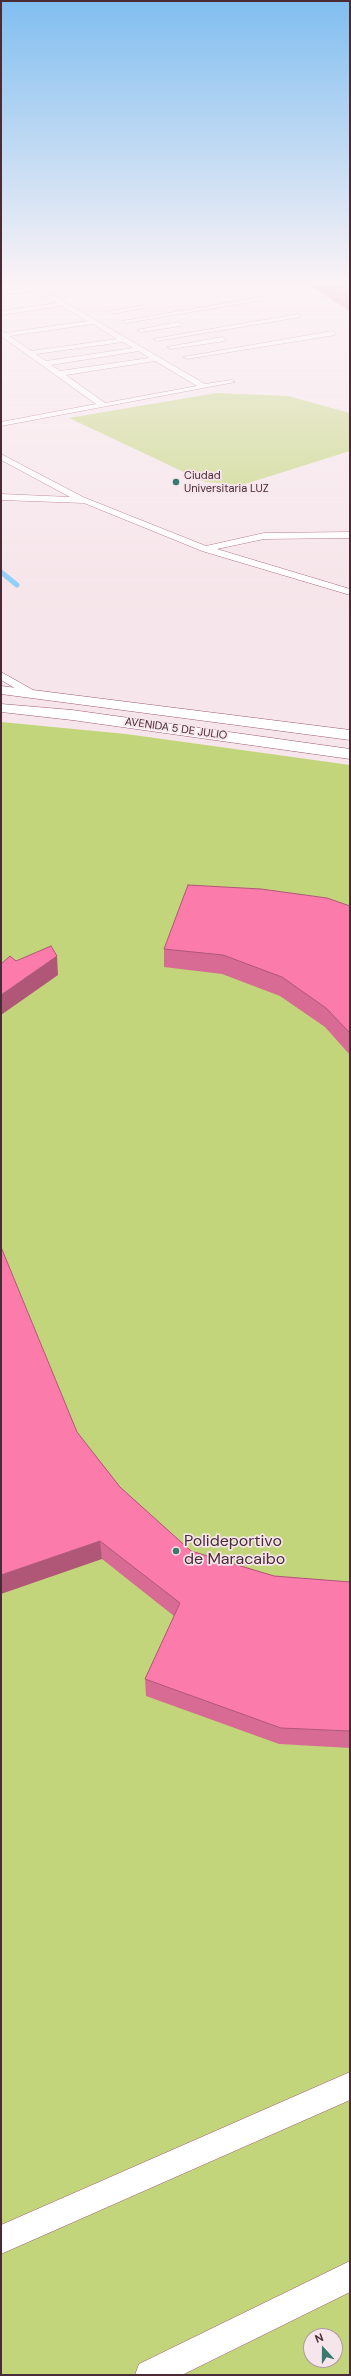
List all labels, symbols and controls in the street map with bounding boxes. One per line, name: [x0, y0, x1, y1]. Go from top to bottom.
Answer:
place label: Ciudad Universitaria LUZ: [184, 469, 269, 495]
marker: Ciudad Universitaria LUZ: [171, 477, 181, 487]
street label: AVENIDA 5 DE JULIO: [124, 715, 228, 743]
place label: Polideportivo de Maracaibo: [184, 1532, 285, 1570]
marker: Polideportivo de Maracaibo: [171, 1546, 181, 1556]
north arrow: [303, 2328, 343, 2368]
text: N: [313, 2330, 325, 2346]

